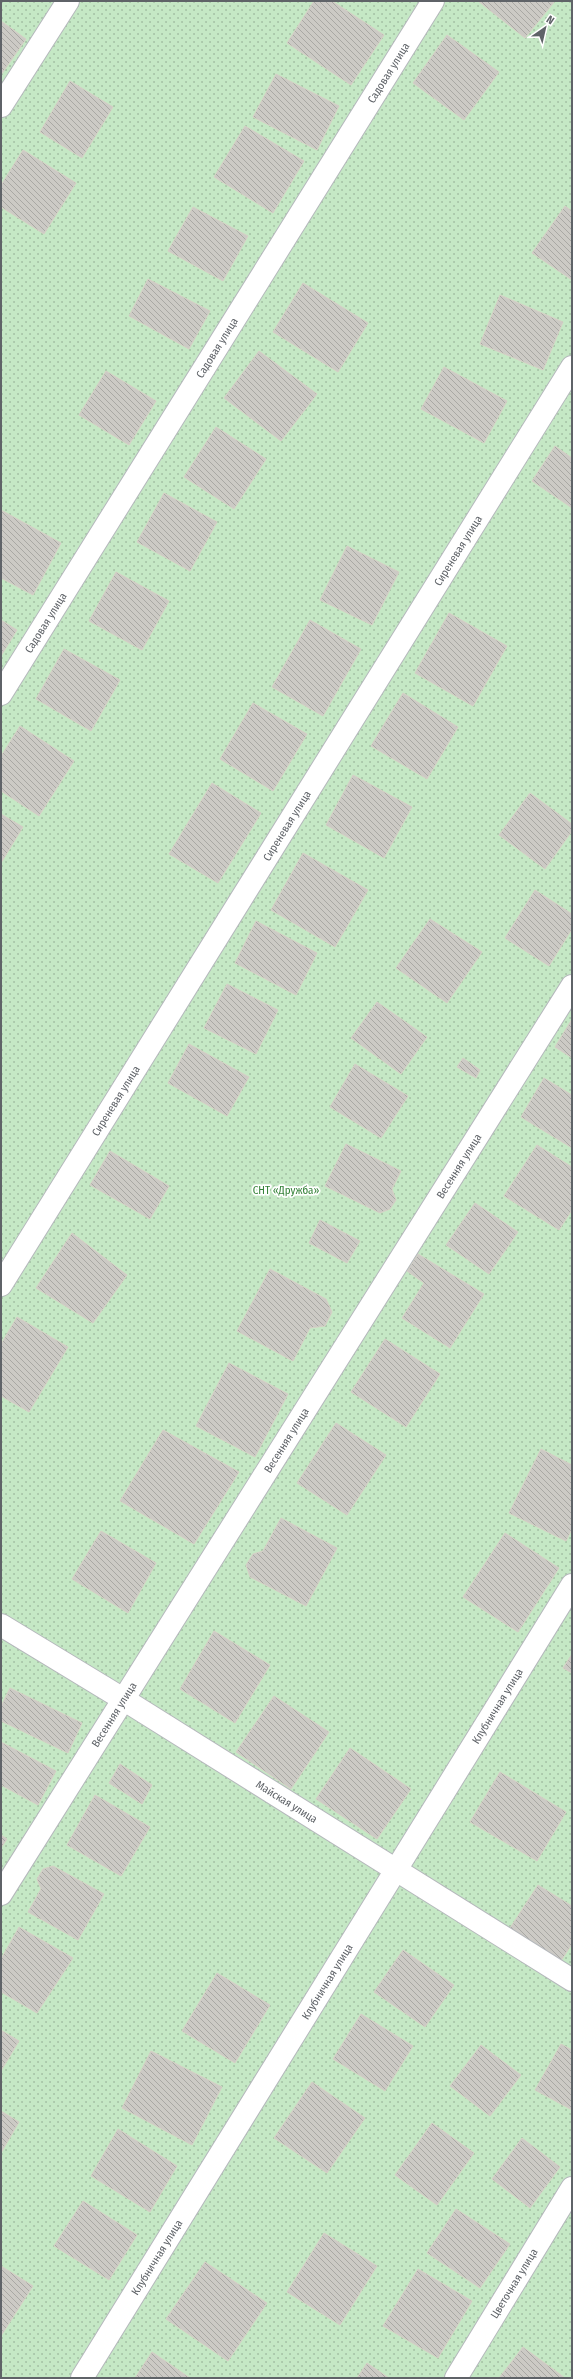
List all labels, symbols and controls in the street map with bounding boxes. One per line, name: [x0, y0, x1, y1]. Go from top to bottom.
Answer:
north arrow: [525, 8, 565, 48]
text: N: [544, 13, 557, 27]
street label: Садовая улица: [365, 40, 412, 106]
street label: Садовая улица: [194, 315, 241, 381]
street label: Сиреневая улица: [432, 513, 485, 588]
street label: Садовая улица: [22, 590, 70, 656]
street label: Сиреневая улица: [260, 788, 314, 863]
street label: Сиреневая улица: [89, 1063, 143, 1139]
street label: Весенняя улица: [434, 1131, 485, 1201]
park label: СНТ «Дружба»: [253, 1184, 319, 1197]
street label: Весенняя улица: [261, 1406, 312, 1475]
street label: Клубничная улица: [469, 1666, 526, 1746]
street label: Весенняя улица: [89, 1680, 140, 1750]
street label: Майская улица: [254, 1778, 320, 1826]
street label: Клубничная улица: [299, 1942, 356, 2022]
street label: Клубничная улица: [129, 2217, 185, 2298]
street label: Цветочная улица: [488, 2246, 541, 2321]

